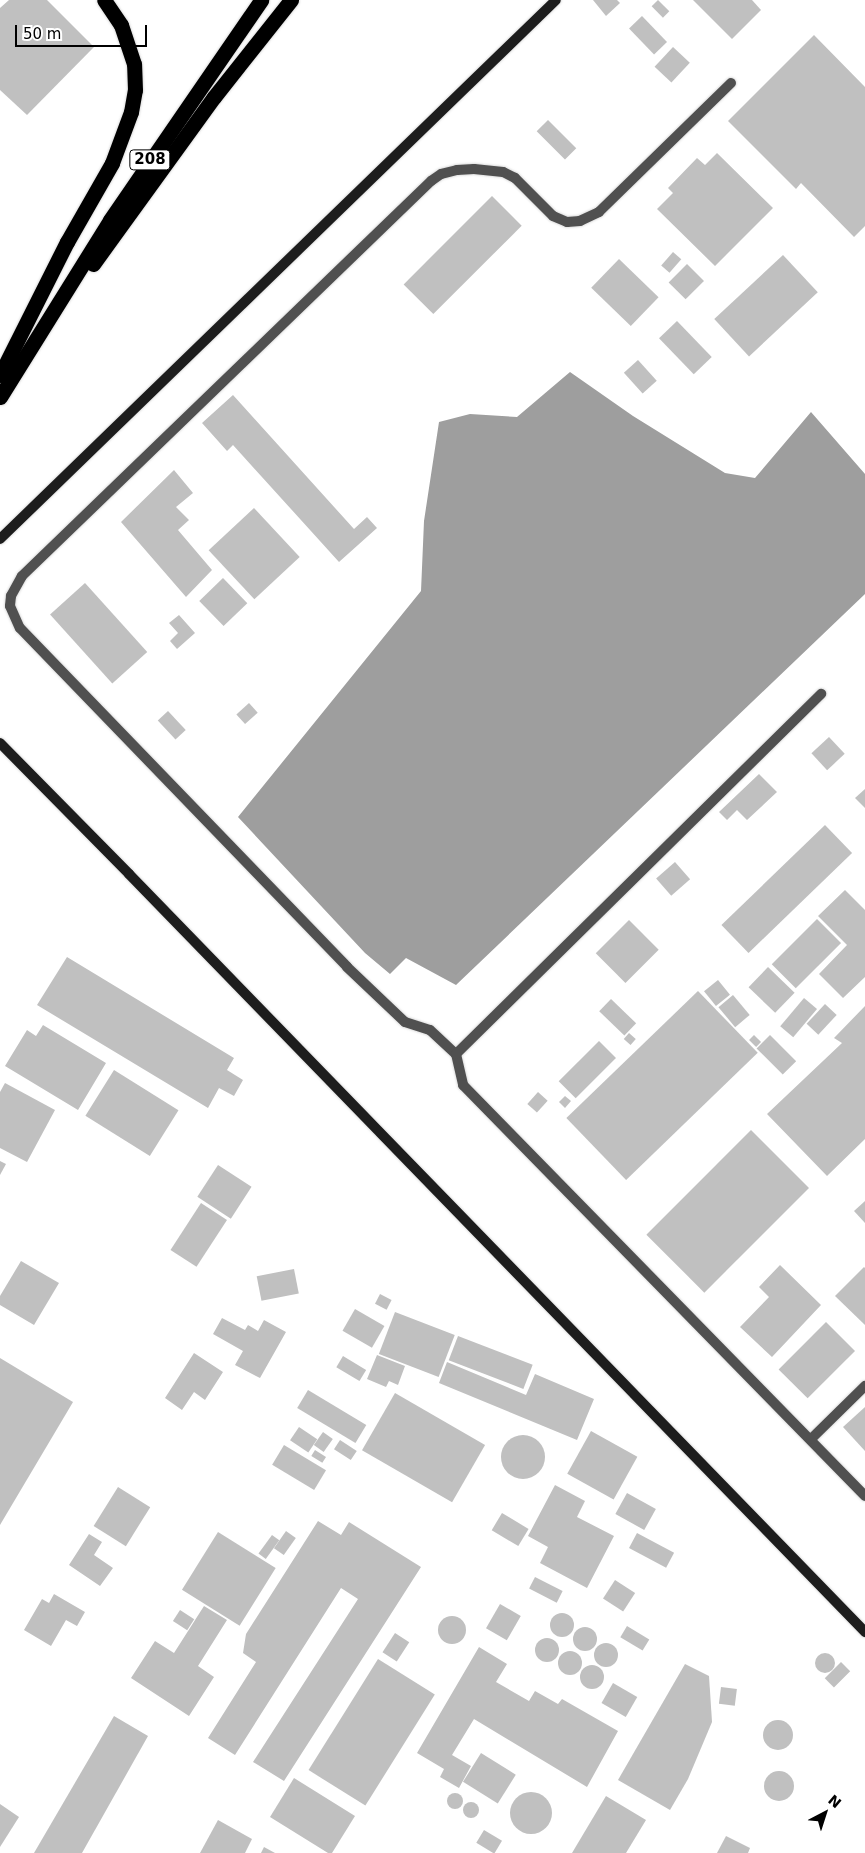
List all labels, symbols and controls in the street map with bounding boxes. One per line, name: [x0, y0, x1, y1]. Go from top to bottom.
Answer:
scale bar: [18, 15, 150, 47]
text: 50 m: [23, 25, 61, 43]
road number: 208: [129, 148, 171, 172]
north arrow: [800, 1788, 850, 1838]
text: N: [825, 1792, 844, 1811]

